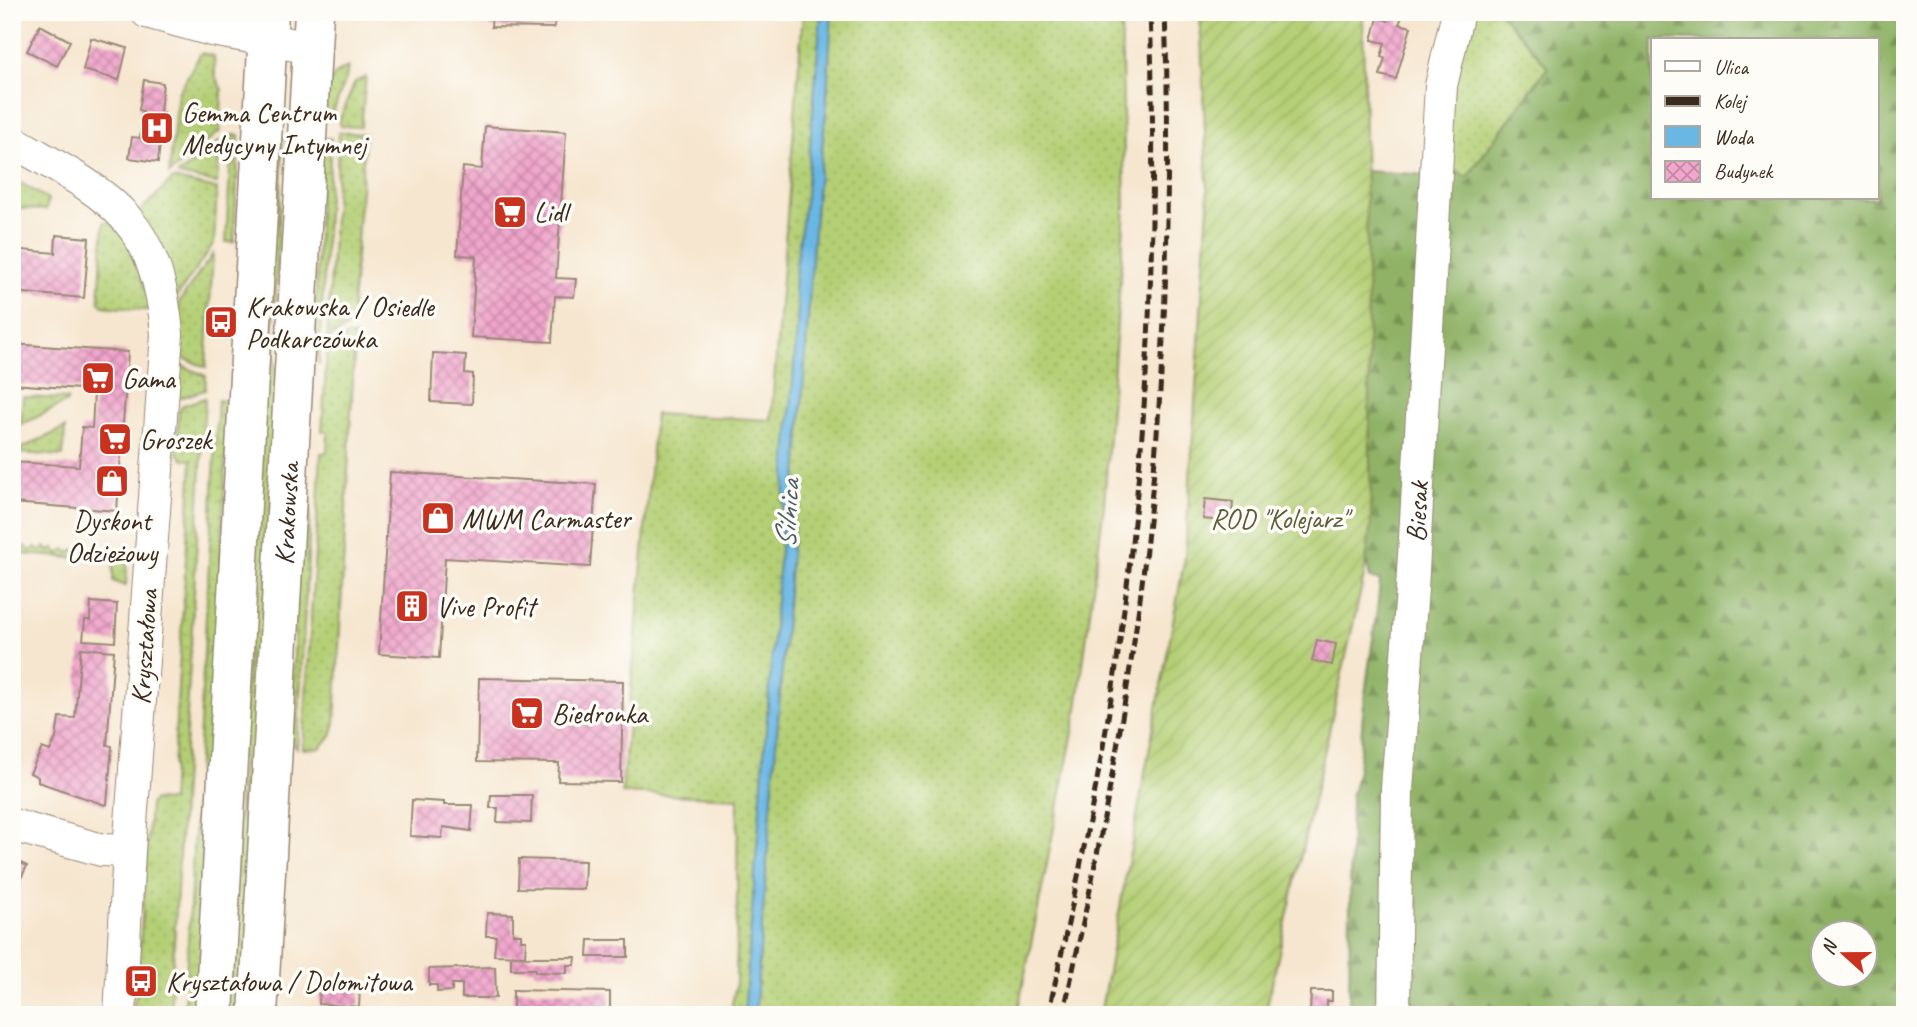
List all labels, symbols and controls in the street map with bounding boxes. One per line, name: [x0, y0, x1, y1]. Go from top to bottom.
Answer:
legend: [1651, 38, 1878, 200]
text: Ulica: [1714, 54, 1750, 80]
text: Kolej: [1714, 88, 1748, 114]
place label: Gemma Centrum Medycyny Intymnej: [182, 95, 369, 162]
hospital icon: Gemma Centrum Medycyny Intymnej: [138, 109, 176, 147]
text: Woda: [1714, 124, 1755, 150]
text: Budynek: [1714, 158, 1774, 184]
supermarket icon: Lidl: [491, 193, 529, 231]
place label: Lidl: [534, 195, 572, 230]
place label: Krakowska / Osiedle Podkarczówka: [246, 289, 436, 356]
bus stop icon: Krakowska / Osiedle Podkarczówka: [202, 303, 240, 341]
supermarket icon: Gama: [79, 359, 117, 397]
place label: Gama: [122, 361, 177, 396]
supermarket icon: Groszek: [96, 420, 134, 458]
place label: Groszek: [140, 422, 214, 457]
street label: Krakowska: [266, 459, 306, 566]
shop icon: Dyskont Odzieżowy: [93, 462, 131, 500]
water label: Silnica: [766, 475, 809, 549]
street label: Biesak: [1397, 479, 1436, 543]
shop icon: MWM Carmaster: [419, 499, 457, 537]
place label: MWM Carmaster: [462, 501, 633, 536]
park label: ROD "Kolejarz": [1210, 501, 1353, 536]
place label: Dyskont Odzieżowy: [67, 503, 160, 570]
street label: Kryształowa: [123, 587, 166, 706]
building icon: Vive Profit: [393, 587, 431, 625]
place label: Vive Profit: [436, 589, 539, 624]
supermarket icon: Biedronka: [508, 694, 546, 732]
place label: Biedronka: [552, 696, 649, 731]
north arrow: [1808, 918, 1878, 988]
text: N: [1816, 935, 1844, 958]
bus stop icon: Kryształowa / Dolomitowa: [122, 962, 160, 1000]
place label: Kryształowa / Dolomitowa: [166, 964, 414, 999]

